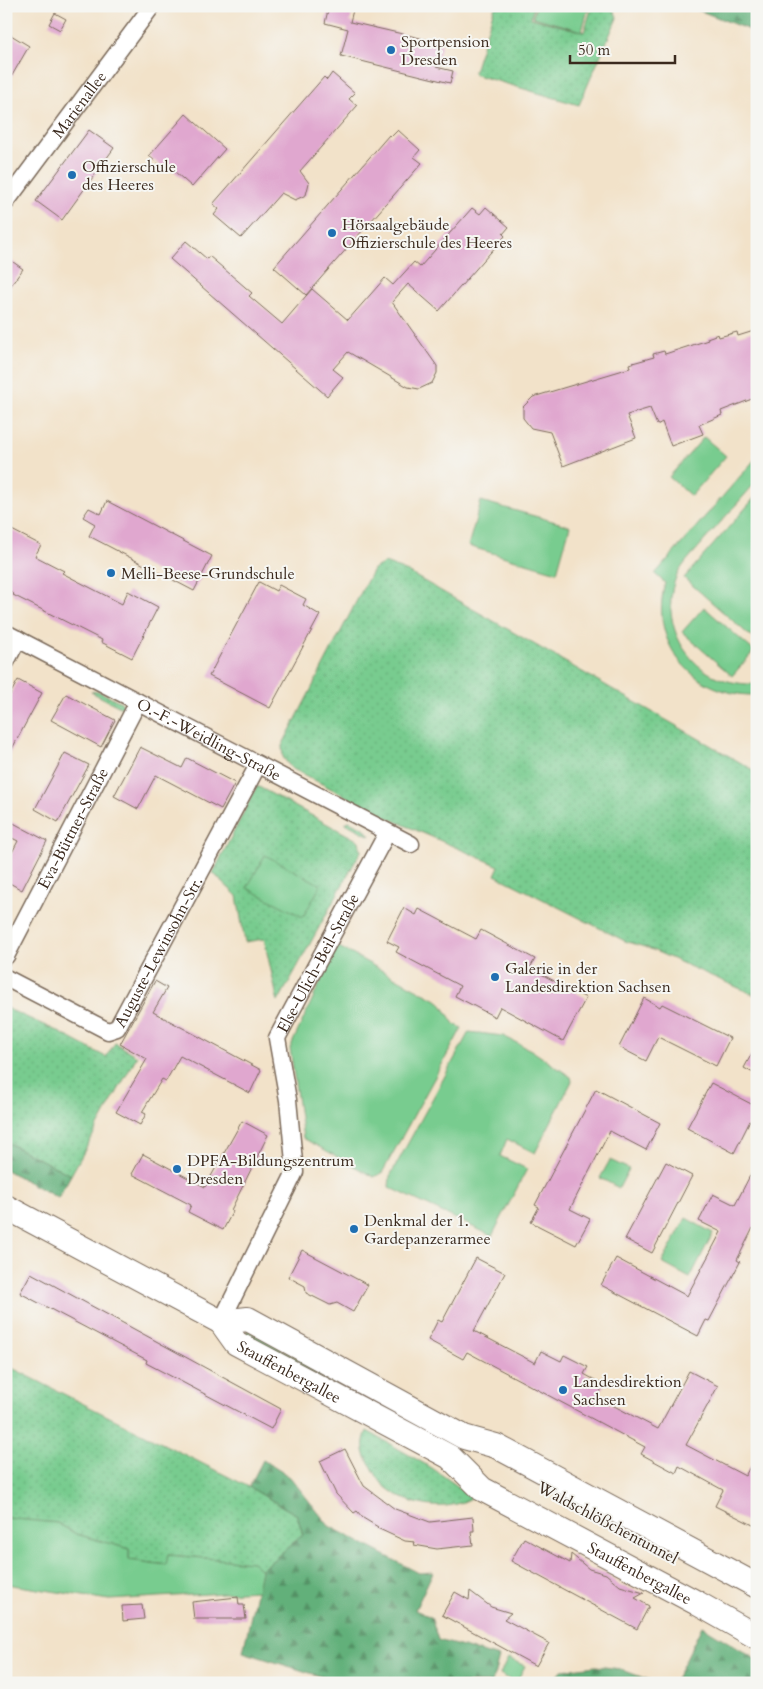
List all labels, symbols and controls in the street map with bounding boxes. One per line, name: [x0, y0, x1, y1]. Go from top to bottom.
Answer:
place label: Sportpension Dresden: [401, 31, 490, 71]
scale bar: [570, 32, 676, 64]
text: 50 m: [578, 40, 610, 60]
marker: Sportpension Dresden: [385, 44, 397, 56]
street label: Marienallee: [47, 67, 112, 143]
place label: Offizierschule des Heeres: [82, 156, 176, 196]
marker: Offizierschule des Heeres: [66, 169, 78, 181]
place label: Hörsaalgebäude Offizierschule des Heeres: [342, 214, 512, 254]
marker: Hörsaalgebäude Offizierschule des Heeres: [326, 227, 338, 239]
place label: Melli-Beese-Grundschule: [121, 563, 295, 585]
marker: Melli-Beese-Grundschule: [105, 567, 117, 579]
street label: O.-F.-Weidling-Straße: [133, 693, 285, 786]
street label: Eva-Büttner-Straße: [33, 764, 114, 893]
street label: Auguste-Lewinsohn-Str.: [109, 873, 208, 1031]
street label: Else-Ulich-Beil-Straße: [272, 890, 365, 1037]
place label: Galerie in der Landesdirektion Sachsen: [505, 958, 671, 998]
marker: Galerie in der Landesdirektion Sachsen: [489, 971, 501, 983]
place label: DPFA-Bildungszentrum Dresden: [187, 1150, 354, 1190]
marker: DPFA-Bildungszentrum Dresden: [171, 1163, 183, 1175]
place label: Denkmal der 1. Gardepanzerarmee: [364, 1210, 491, 1250]
marker: Denkmal der 1. Gardepanzerarmee: [348, 1223, 360, 1235]
street label: Stauffenbergallee: [233, 1336, 345, 1409]
place label: Landesdirektion Sachsen: [573, 1371, 682, 1411]
marker: Landesdirektion Sachsen: [557, 1384, 569, 1396]
street label: Waldschlößchentunnel: [532, 1476, 682, 1569]
street label: Stauffenbergallee: [583, 1537, 695, 1610]

